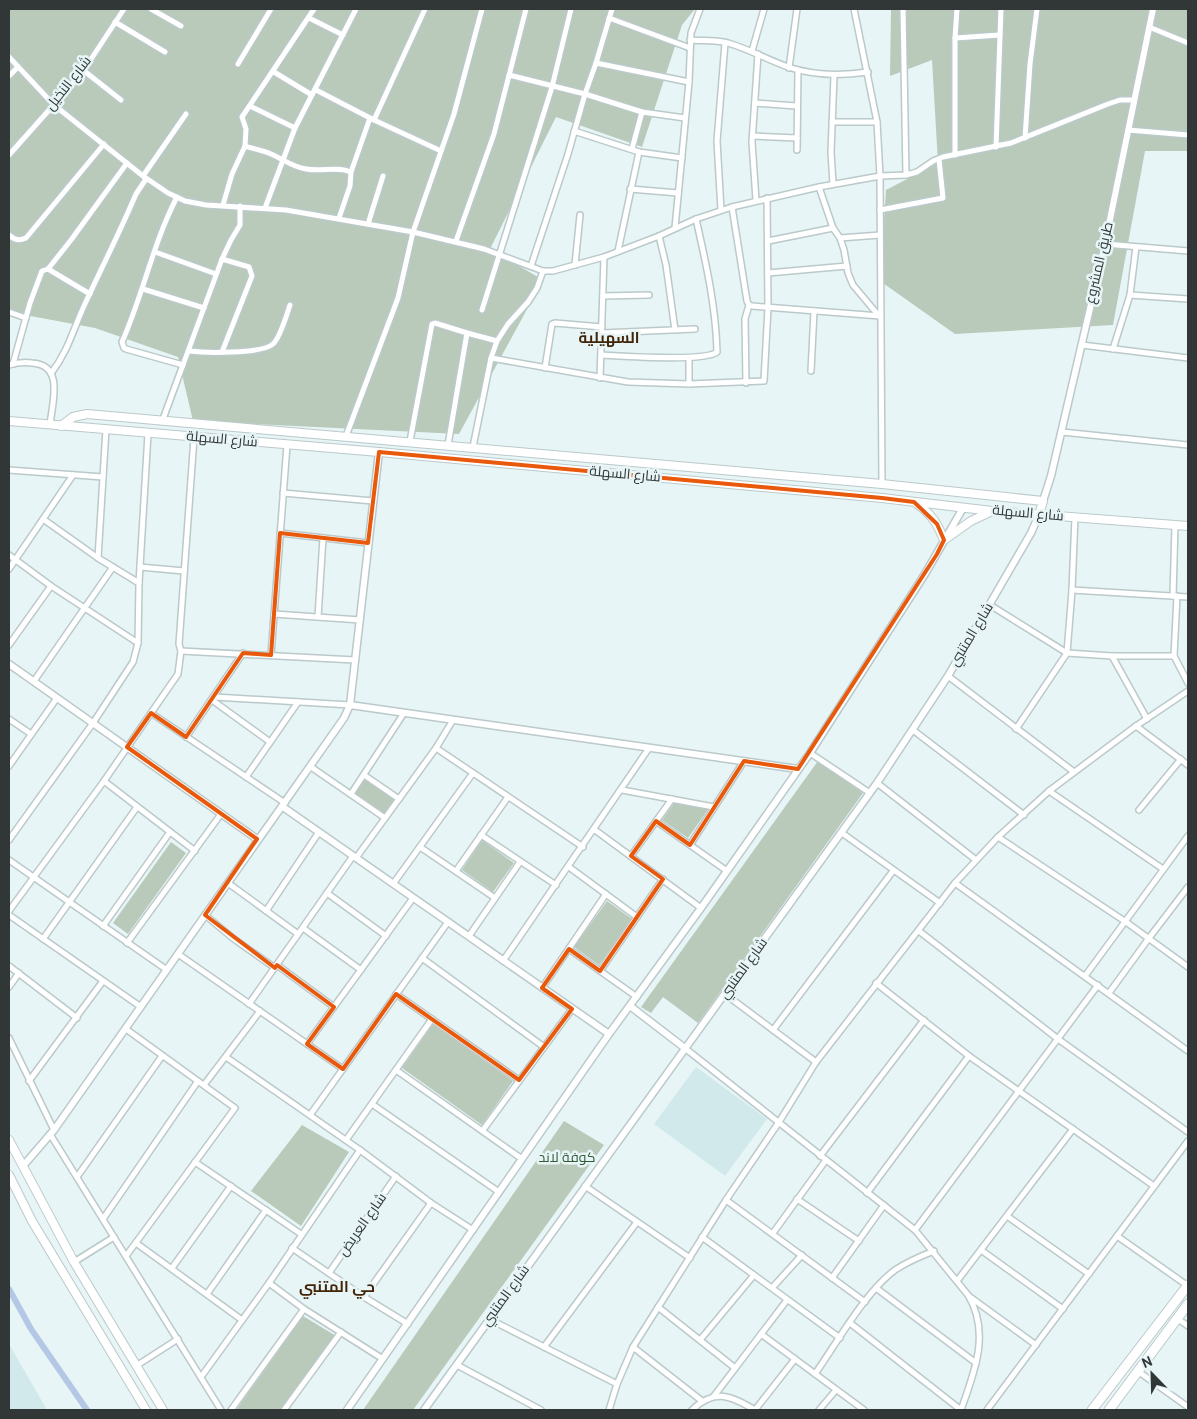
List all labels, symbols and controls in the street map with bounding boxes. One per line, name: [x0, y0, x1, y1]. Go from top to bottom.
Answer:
street label: شارع النخيل: [42, 53, 96, 115]
street label: طريق المشروع: [1082, 220, 1118, 306]
district label: السهيلية: [579, 330, 640, 349]
street label: شارع السهلة: [186, 428, 258, 452]
street label: شارع السهلة: [589, 463, 661, 487]
street label: شارع السهلة: [992, 502, 1064, 526]
street label: شارع المتنبي: [946, 600, 999, 671]
street label: شارع المتنبي: [716, 935, 773, 1004]
park label: كوفة لاند: [539, 1150, 595, 1167]
street label: شارع العريض: [335, 1190, 391, 1260]
street label: شارع المتنبي: [478, 1262, 535, 1331]
district label: حي المتنبي: [299, 1279, 375, 1299]
north arrow: [1127, 1349, 1177, 1399]
text: N: [1140, 1354, 1155, 1373]

